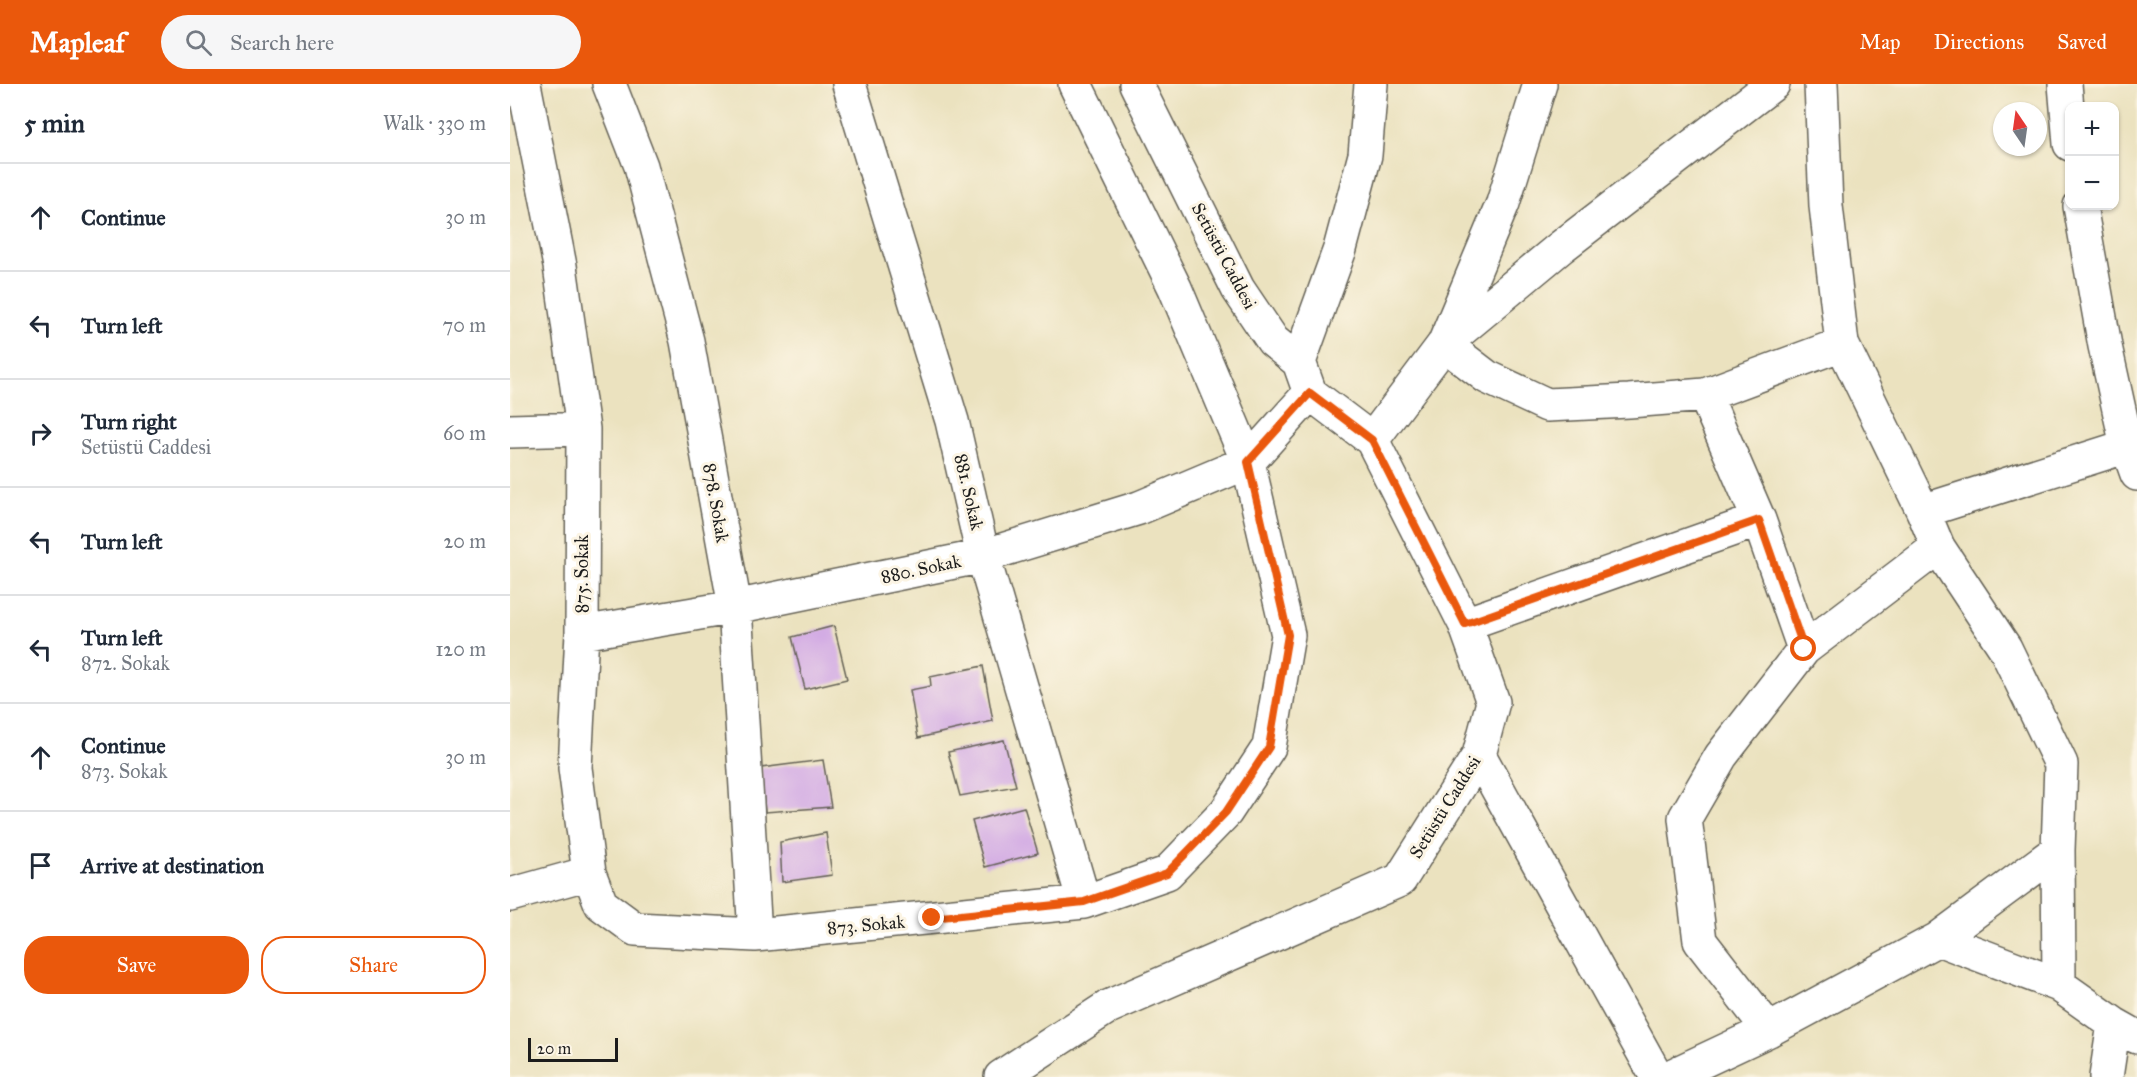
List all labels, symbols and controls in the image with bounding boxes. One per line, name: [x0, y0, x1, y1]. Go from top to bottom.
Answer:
search box: [161, 15, 581, 69]
text: Mapleaf: [30, 25, 125, 60]
icon: search: [182, 26, 215, 59]
text: Search here: [230, 29, 334, 56]
text: Map: [1860, 29, 1901, 55]
text: Directions: [1934, 29, 2024, 55]
text: Saved: [2057, 29, 2107, 55]
north arrow: [1993, 102, 2047, 156]
map controls: [2065, 102, 2119, 210]
button: +: [2065, 102, 2119, 156]
text: 5 min: [24, 107, 85, 139]
text: Walk · 330 m: [383, 111, 486, 135]
button: −: [2065, 156, 2119, 210]
street label: Setüstü Caddesi: [1187, 199, 1261, 313]
icon: ahead: [24, 201, 57, 234]
text: Continue: [81, 204, 166, 231]
text: 30 m: [445, 205, 486, 229]
icon: left: [24, 309, 57, 342]
text: Turn left: [81, 312, 163, 339]
text: 70 m: [443, 313, 486, 337]
text: Turn right: [81, 408, 177, 435]
icon: right: [24, 417, 57, 450]
text: 60 m: [443, 421, 486, 445]
text: Setüstü Caddesi: [81, 435, 211, 459]
street label: 881. Sokak: [950, 452, 989, 533]
street label: 878. Sokak: [698, 462, 734, 545]
icon: left: [24, 525, 57, 558]
text: Turn left: [81, 528, 163, 555]
text: 20 m: [443, 529, 486, 553]
street label: 875. Sokak: [571, 534, 593, 613]
street label: 880. Sokak: [879, 550, 964, 588]
text: Turn left: [81, 624, 163, 651]
icon: left: [24, 633, 57, 666]
route start: [1790, 635, 1816, 661]
text: 120 m: [435, 637, 486, 661]
text: 872. Sokak: [81, 651, 170, 675]
text: Continue: [81, 732, 166, 759]
icon: ahead: [24, 741, 57, 774]
text: 30 m: [445, 745, 486, 769]
street label: Setüstü Caddesi: [1405, 751, 1485, 863]
text: 873. Sokak: [81, 759, 167, 783]
icon: arrive: [24, 849, 57, 882]
text: Arrive at destination: [81, 852, 264, 879]
route end: [918, 904, 944, 930]
street label: 873. Sokak: [826, 911, 906, 939]
button: Save: [24, 936, 249, 994]
button: Share: [261, 936, 486, 994]
scale bar: [528, 1035, 618, 1062]
text: 20 m: [537, 1039, 571, 1058]

